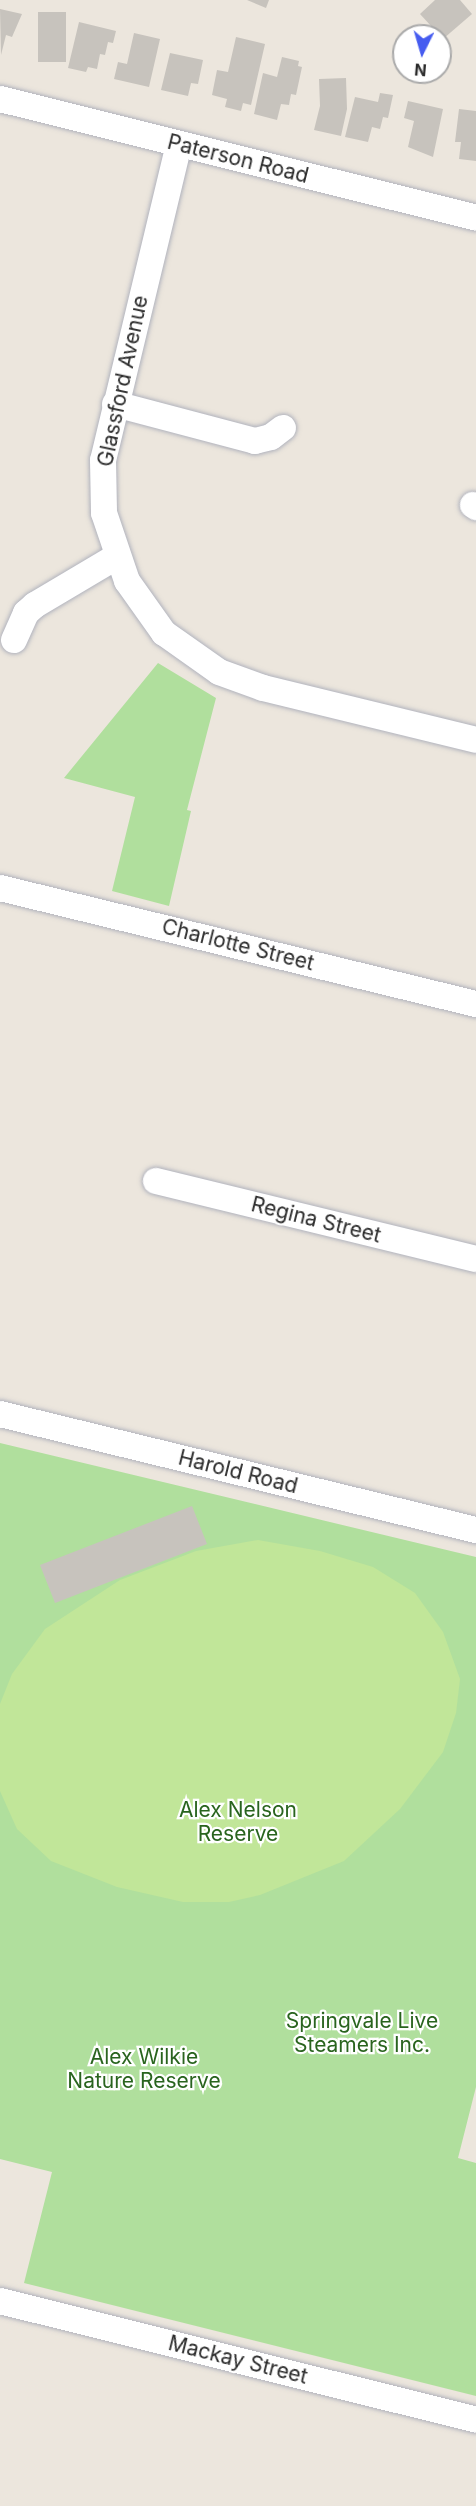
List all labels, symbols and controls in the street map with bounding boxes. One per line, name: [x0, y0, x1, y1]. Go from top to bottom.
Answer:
north arrow: [392, 24, 452, 84]
text: N: [414, 59, 428, 80]
street label: Paterson Road: [165, 129, 311, 189]
street label: Glassford Avenue: [93, 293, 153, 469]
street label: Charlotte Street: [159, 914, 317, 976]
street label: Regina Street: [249, 1192, 383, 1248]
street label: Harold Road: [176, 1445, 300, 1499]
park label: Alex Nelson Reserve: [179, 1797, 297, 1847]
park label: Springvale Live Steamers Inc.: [286, 2008, 438, 2058]
park label: Alex Wilkie Nature Reserve: [67, 2044, 221, 2094]
street label: Mackay Street: [166, 2331, 310, 2389]

